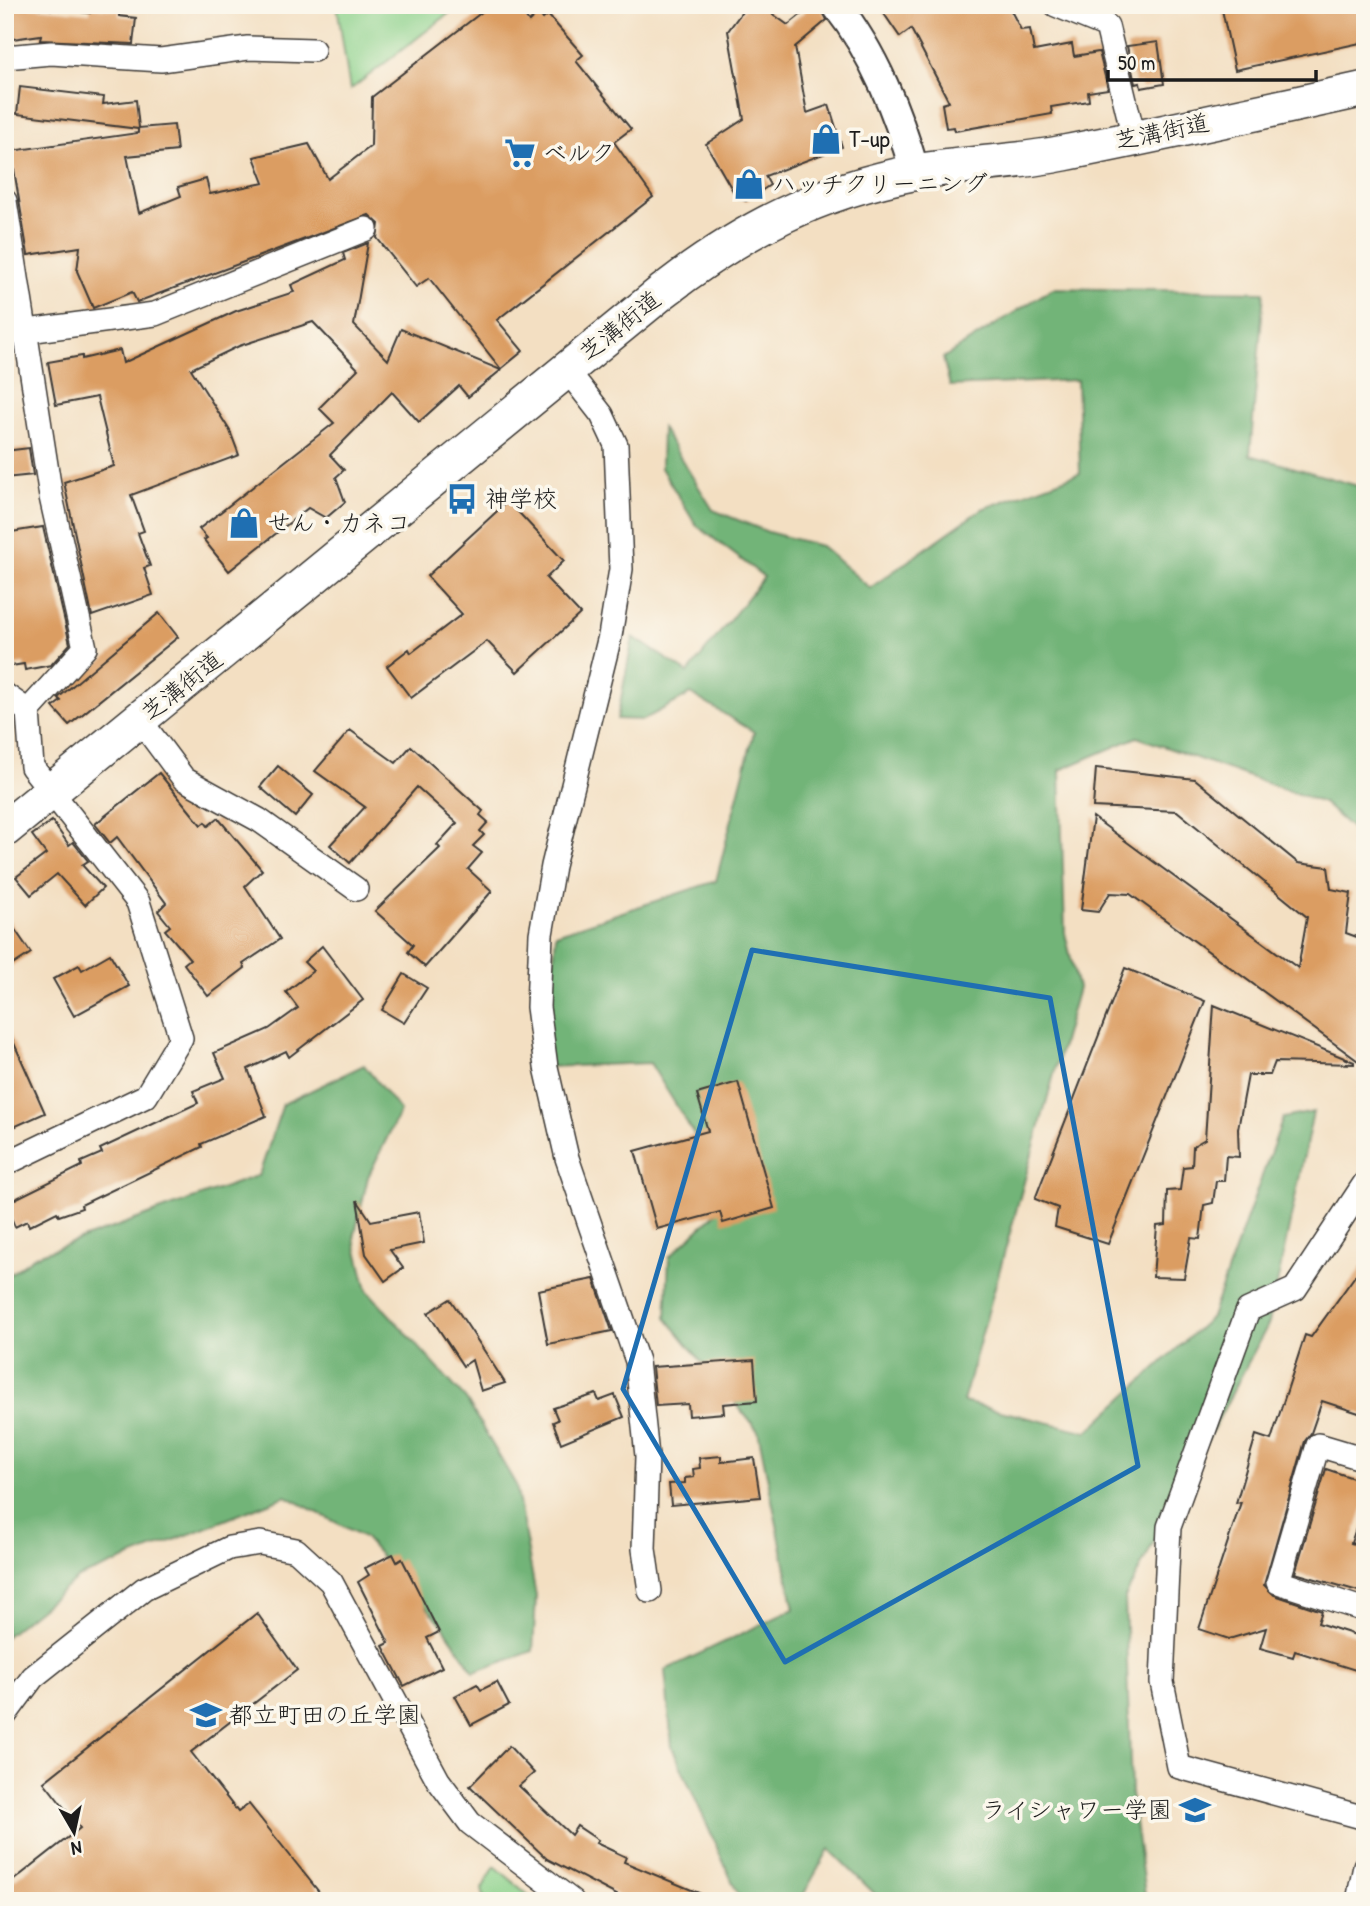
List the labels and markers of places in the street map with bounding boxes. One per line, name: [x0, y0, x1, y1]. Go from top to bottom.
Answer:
shop icon: T-up: [809, 122, 843, 156]
place label: T-up: [849, 122, 890, 154]
supermarket icon: ベルク: [503, 136, 537, 170]
place label: ベルク: [543, 136, 615, 168]
shop icon: ハッチクリーニング: [732, 167, 766, 201]
place label: ハッチクリーニング: [772, 167, 988, 199]
bus stop icon: 神学校: [445, 482, 479, 516]
place label: 神学校: [485, 482, 557, 514]
shop icon: せん・カネコ: [227, 506, 261, 540]
place label: せん・カネコ: [267, 506, 411, 538]
school or university icon: 都立町田の丘学園: [189, 1698, 223, 1732]
place label: 都立町田の丘学園: [229, 1698, 421, 1730]
place label: ライシャワー学園: [981, 1793, 1172, 1825]
school or university icon: ライシャワー学園: [1178, 1793, 1212, 1827]

